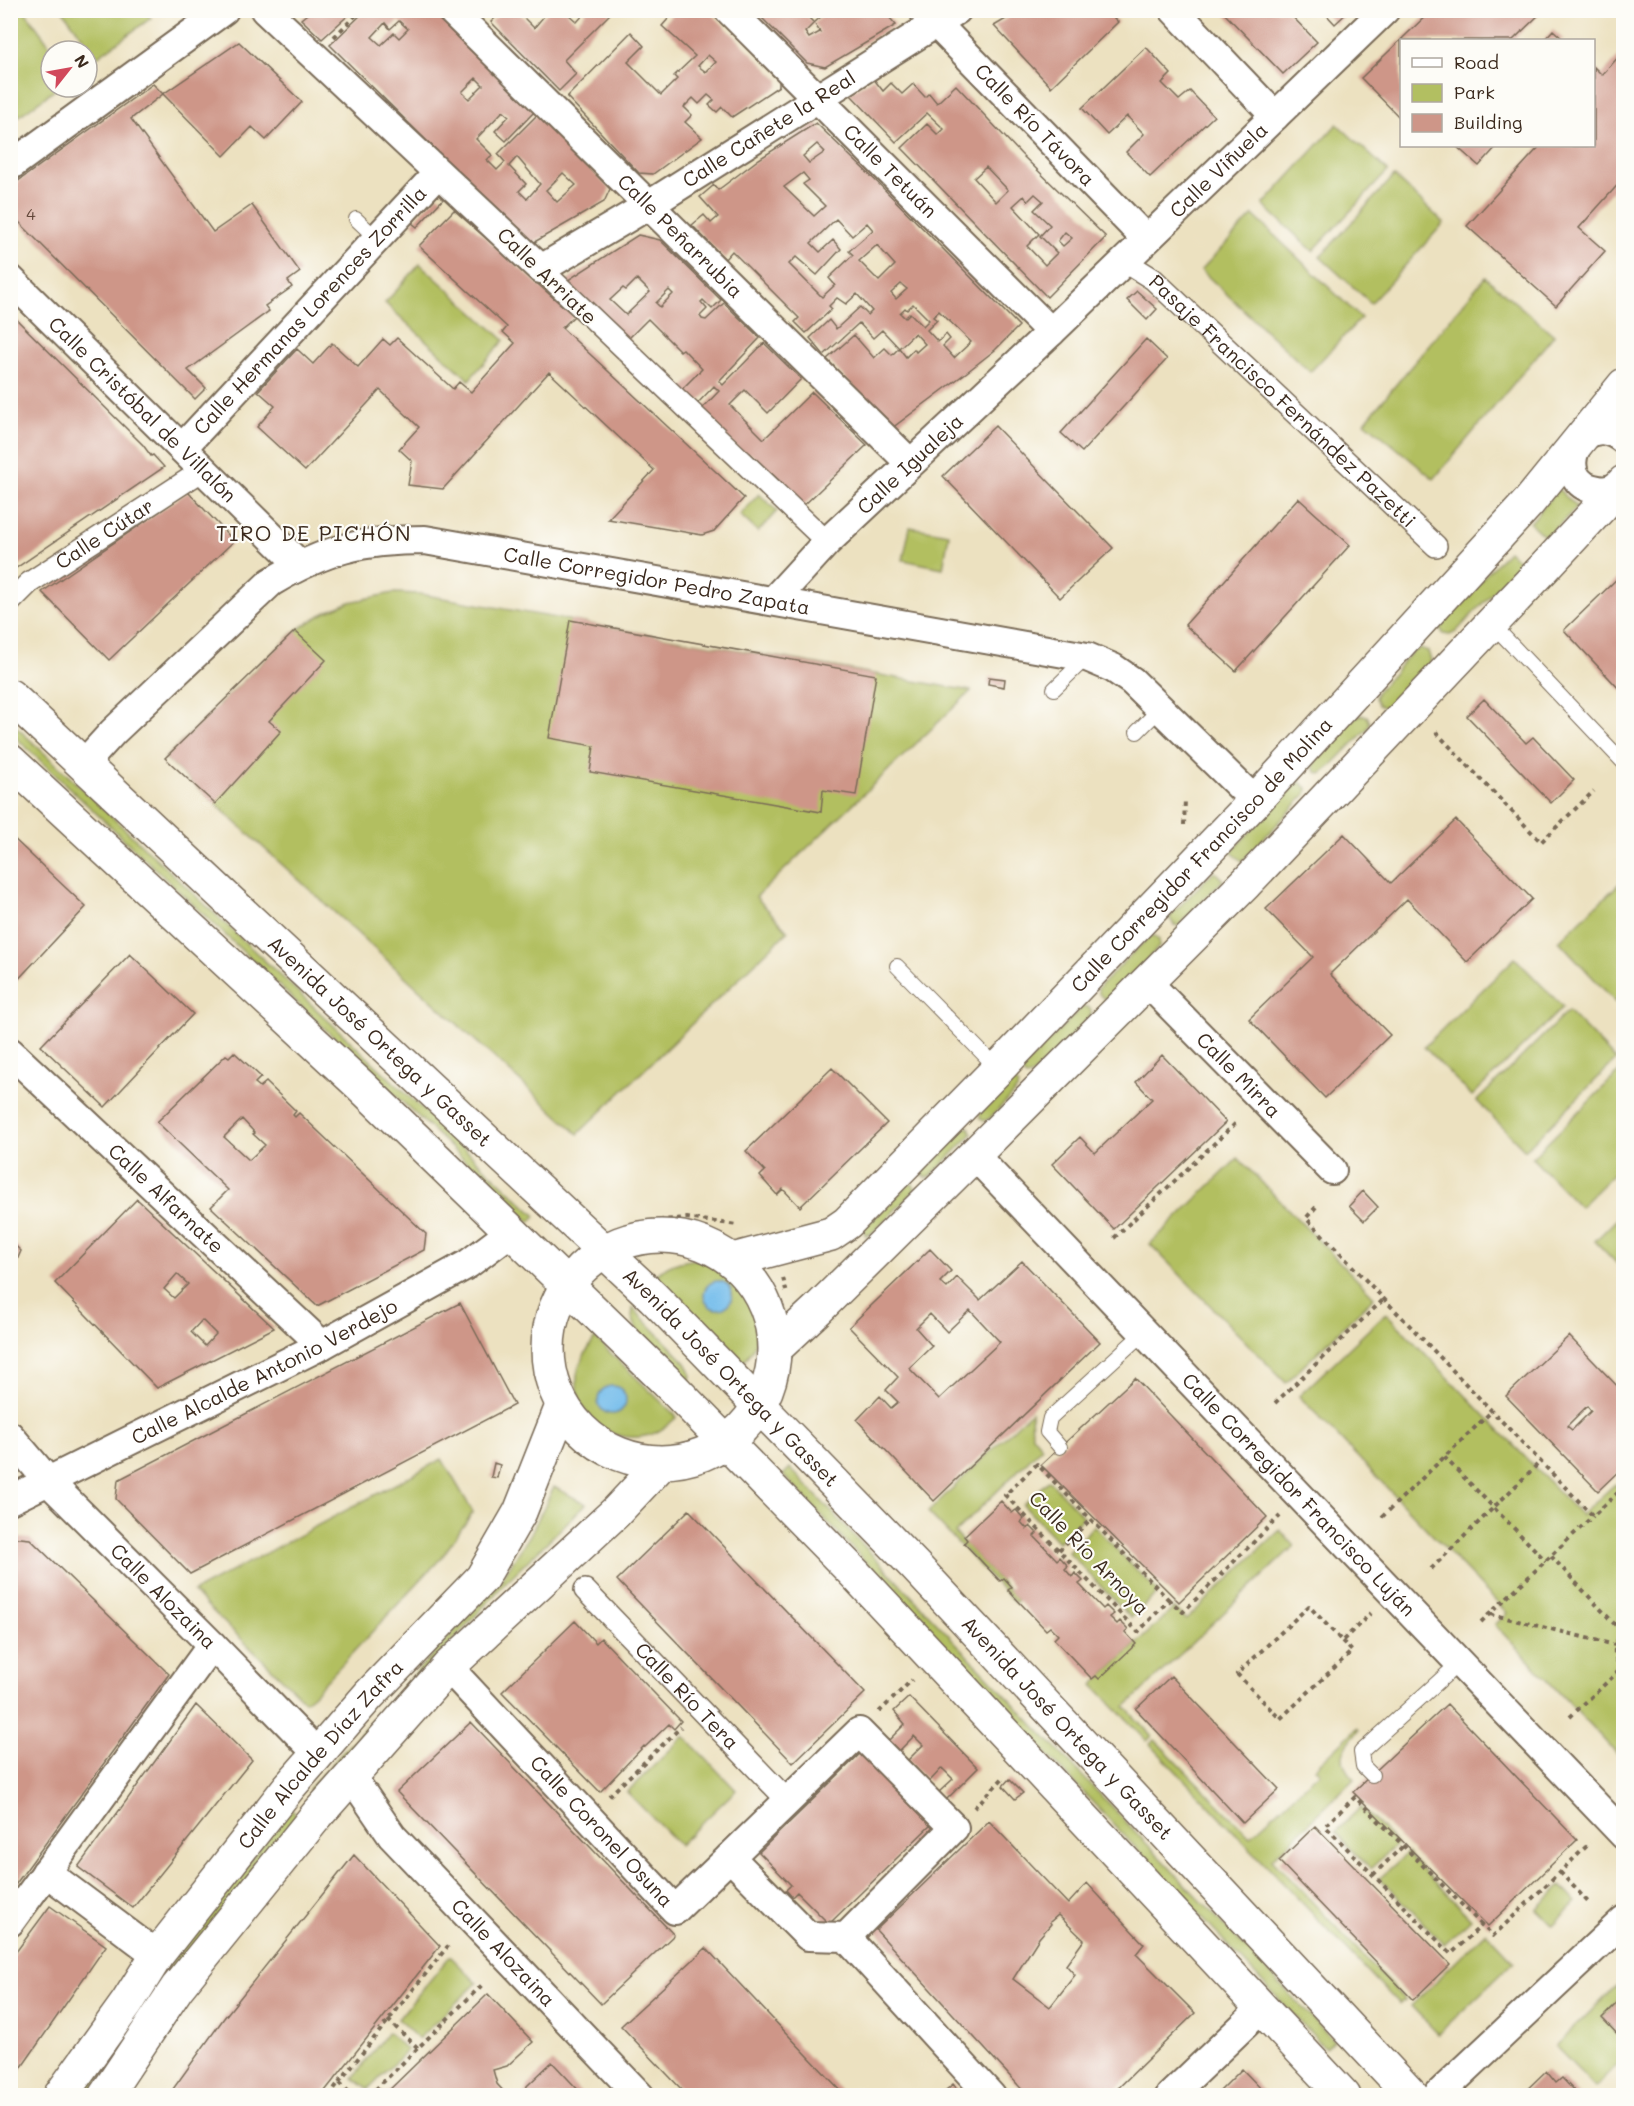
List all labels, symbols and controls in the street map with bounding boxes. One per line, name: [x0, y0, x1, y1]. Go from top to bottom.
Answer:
north arrow: [39, 39, 99, 99]
legend: [1400, 39, 1595, 147]
text: N: [70, 50, 94, 72]
text: Road: [1454, 50, 1499, 74]
street label: Calle Río Távora: [970, 57, 1101, 191]
street label: Calle Cañete la Real: [677, 64, 860, 193]
text: Park: [1454, 80, 1495, 104]
text: Building: [1454, 110, 1522, 134]
street label: Calle Viñuela: [1163, 116, 1273, 223]
street label: Calle Tetuán: [838, 118, 943, 223]
street label: Calle Peñarrubia: [613, 168, 749, 303]
street label: Calle Hermanas Lorences Zorrilla: [187, 180, 432, 440]
house number: 4: [26, 203, 36, 224]
street label: Calle Arriate: [492, 221, 603, 330]
street label: Pasaje Francisco Fernández Pazetti: [1144, 268, 1422, 533]
street label: Calle Cristóbal de Villalón: [44, 310, 243, 507]
street label: Calle Igualeja: [851, 407, 968, 519]
street label: Calle Cútar: [50, 492, 158, 575]
district label: TIRO DE PICHÓN: [216, 519, 412, 546]
street label: Calle Corregidor Pedro Zapata: [502, 540, 812, 620]
street label: Calle Corregidor Francisco de Molina: [1065, 711, 1337, 997]
street label: Avenida José Ortega y Gasset: [263, 930, 498, 1152]
street label: Calle Mirra: [1191, 1026, 1287, 1123]
street label: Calle Alfarnate: [103, 1137, 230, 1258]
street label: Avenida José Ortega y Gasset: [618, 1262, 845, 1492]
street label: Calle Alcalde Antonio Verdejo: [127, 1292, 402, 1450]
street label: Calle Corregidor Francisco Luján: [1177, 1367, 1422, 1621]
street label: Calle Río Arnoya: [1024, 1485, 1156, 1620]
street label: Calle Alozaina: [105, 1537, 223, 1654]
street label: Avenida José Ortega y Gasset: [957, 1610, 1179, 1845]
street label: Calle Río Tera: [630, 1636, 745, 1754]
street label: Calle Alcalde Díaz Zafra: [231, 1654, 408, 1854]
street label: Calle Coronel Osuna: [525, 1749, 680, 1912]
street label: Calle Alozaina: [446, 1893, 562, 2012]

